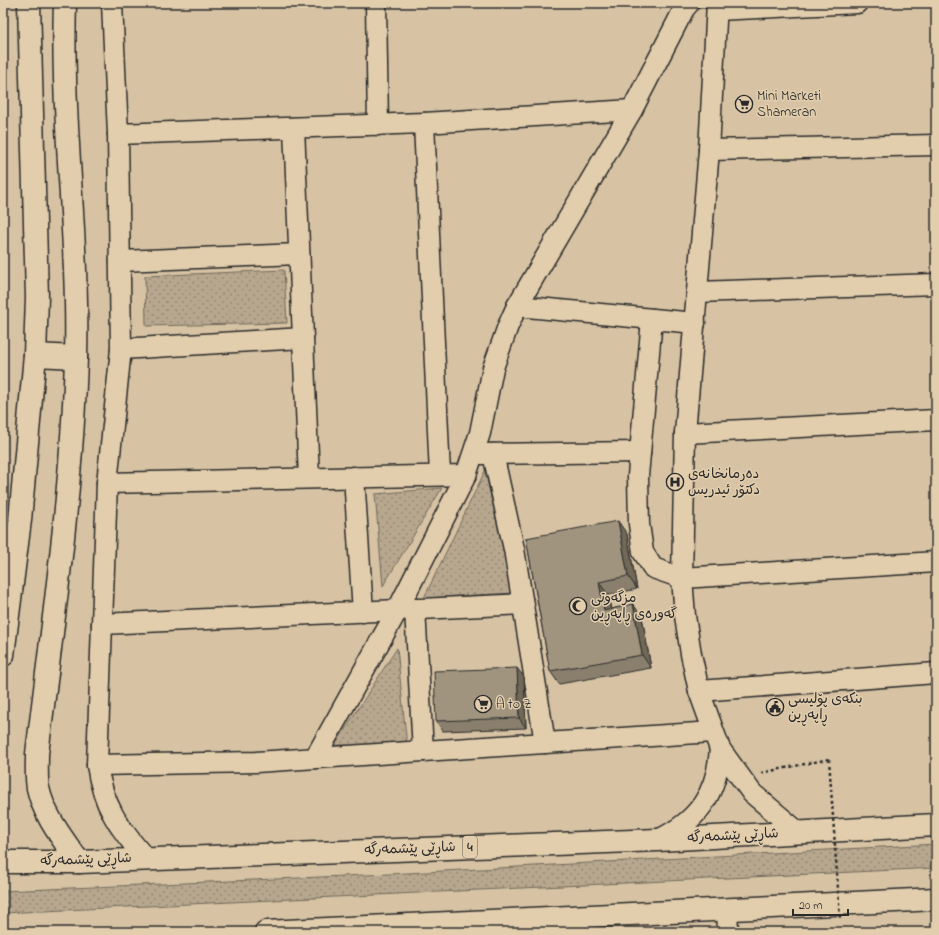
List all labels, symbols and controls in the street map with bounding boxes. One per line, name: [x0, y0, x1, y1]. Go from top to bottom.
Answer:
place label: Mini Marketi Shameran: [757, 86, 821, 123]
supermarket icon: Mini Marketi Shameran: [734, 94, 754, 114]
place label: دەرمانخانەی دکتۆر ئیدریس: [688, 464, 760, 501]
hospital icon: دەرمانخانەی دکتۆر ئیدریس: [665, 472, 685, 492]
place label: مزگەوتی گەورەی ڕاپەڕین: [591, 588, 677, 626]
mosque icon: مزگەوتی گەورەی ڕاپەڕین: [568, 596, 588, 616]
place label: بنکەی پۆلیسی ڕاپەڕین: [788, 689, 863, 727]
supermarket icon: A to Z: [473, 694, 493, 714]
place label: A to Z: [496, 694, 532, 715]
public building icon: بنکەی پۆلیسی ڕاپەڕین: [765, 697, 785, 717]
street label: شاڕێی پێشمەرگە: [687, 823, 779, 850]
road number: 4: [463, 836, 477, 858]
street label: شاڕێی پێشمەرگە: [364, 837, 456, 862]
street label: شاڕێی پێشمەرگە: [40, 848, 132, 873]
scale bar: [793, 891, 848, 917]
text: 20 m: [799, 897, 822, 915]

